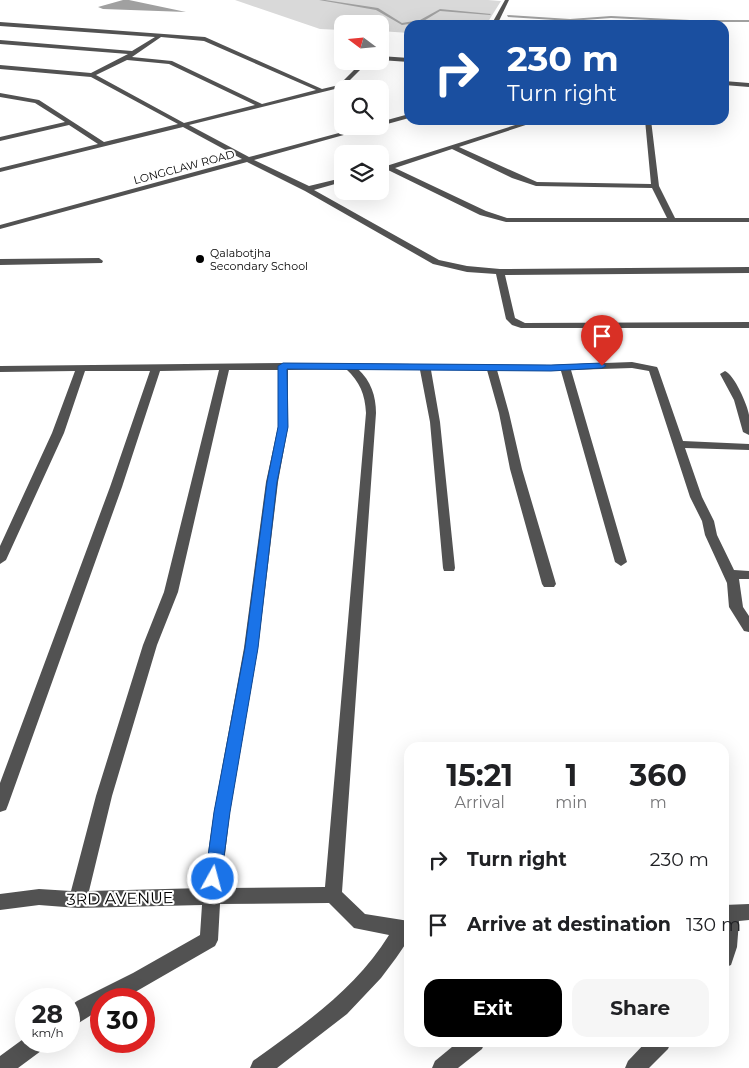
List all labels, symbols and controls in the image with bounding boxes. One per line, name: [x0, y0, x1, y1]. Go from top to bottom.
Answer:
north arrow: [334, 15, 389, 70]
map controls: [334, 15, 389, 200]
text: 230 m: [507, 37, 619, 80]
icon: right: [424, 40, 489, 105]
button: search: [334, 80, 389, 135]
text: Turn right: [507, 80, 617, 107]
button: layers: [334, 145, 389, 200]
street label: LONGCLAW ROAD: [132, 147, 236, 187]
place label: Qalabotjha Secondary School: [210, 246, 308, 273]
marker: Qalabotjha Secondary School: [194, 253, 206, 265]
pin: [581, 315, 623, 366]
icon: arrive: [588, 322, 616, 350]
text: 15:21: [446, 757, 513, 794]
text: 1: [565, 757, 577, 794]
text: 360: [630, 757, 687, 794]
text: Arrival: [454, 793, 505, 812]
text: min: [555, 793, 587, 812]
text: m: [650, 793, 667, 812]
icon: right: [424, 846, 452, 874]
text: Turn right: [467, 848, 567, 871]
text: 230 m: [650, 848, 709, 871]
position arrow: [186, 852, 238, 904]
street label: 3RD AVENUE: [66, 888, 174, 909]
icon: arrive: [424, 911, 452, 939]
text: Arrive at destination: [467, 913, 671, 936]
text: 130 m: [686, 913, 741, 936]
button: Exit: [424, 979, 562, 1037]
button: Share: [572, 979, 709, 1037]
speed limit sign: 30: [90, 988, 155, 1053]
text: 28: [32, 999, 63, 1029]
text: km/h: [31, 1025, 64, 1040]

